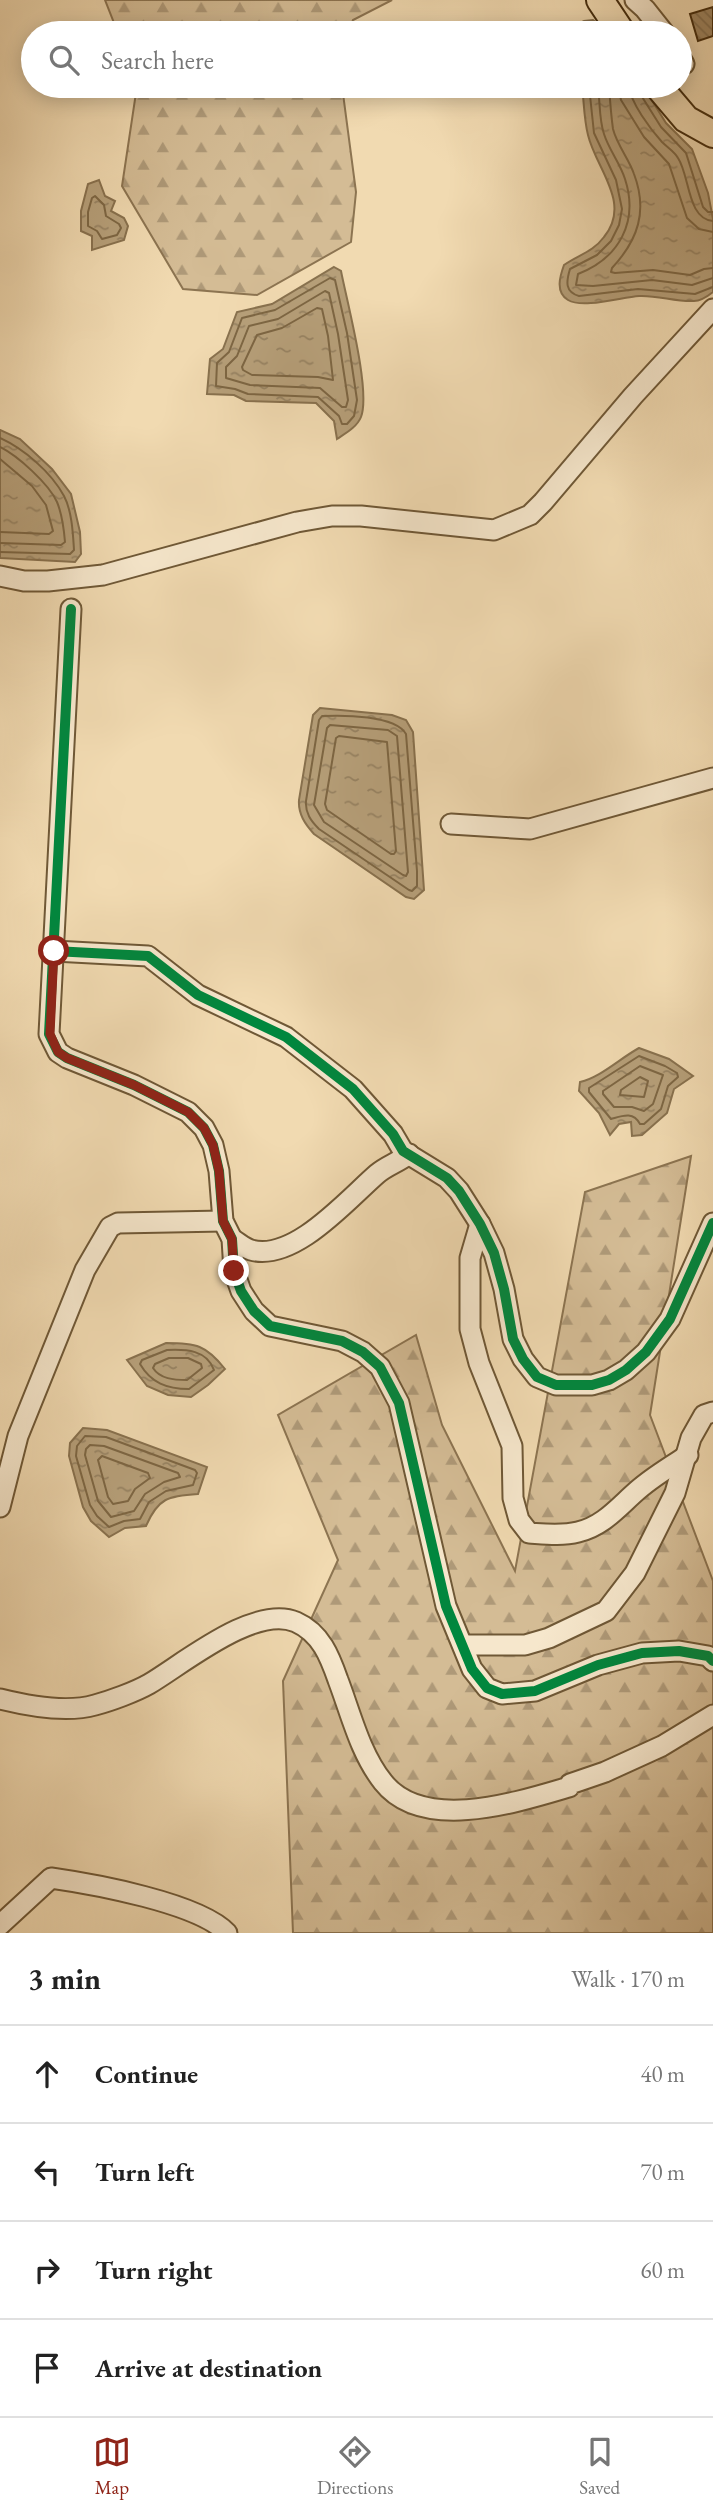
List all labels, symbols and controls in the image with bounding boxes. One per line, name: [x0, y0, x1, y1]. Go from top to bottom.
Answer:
search box: [21, 21, 692, 98]
icon: search: [45, 41, 83, 79]
text: Search here: [101, 43, 214, 77]
route start: [38, 935, 69, 966]
route end: [218, 1255, 249, 1286]
text: 3 min: [28, 1959, 101, 1998]
text: Walk · 170 m: [571, 1964, 685, 1994]
icon: ahead: [28, 2055, 66, 2093]
text: Continue: [95, 2057, 198, 2091]
text: 40 m: [640, 2059, 685, 2089]
icon: left: [28, 2153, 66, 2191]
text: Turn left: [95, 2155, 194, 2189]
text: 70 m: [640, 2157, 685, 2187]
icon: right: [28, 2251, 66, 2289]
text: Turn right: [95, 2253, 213, 2287]
text: 60 m: [640, 2255, 685, 2285]
icon: arrive: [28, 2349, 66, 2387]
text: Arrive at destination: [95, 2351, 322, 2385]
tab: Map: [93, 2433, 131, 2500]
tab: Directions: [317, 2433, 393, 2500]
tab: Saved: [579, 2433, 620, 2500]

